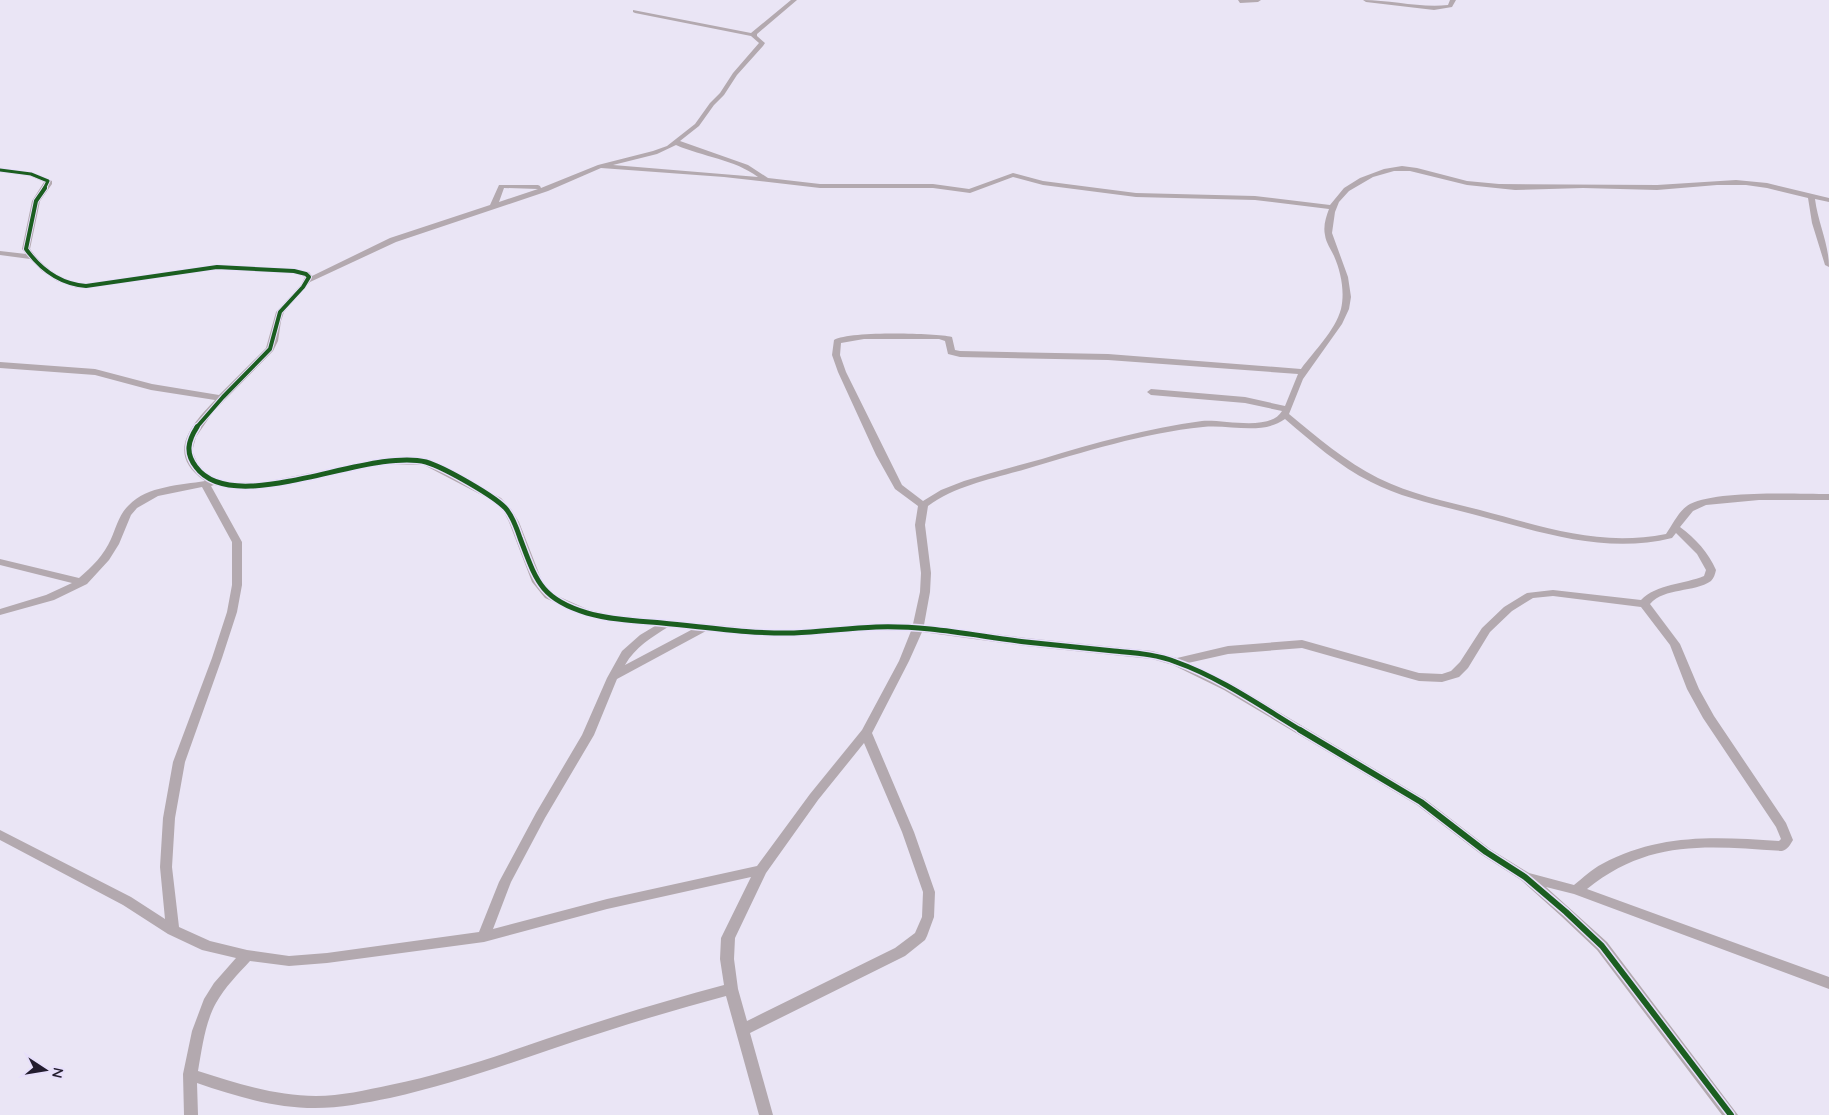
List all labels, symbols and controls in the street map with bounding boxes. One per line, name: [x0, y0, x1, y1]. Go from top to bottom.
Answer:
north arrow: [20, 1045, 70, 1095]
text: N: [48, 1066, 68, 1080]

